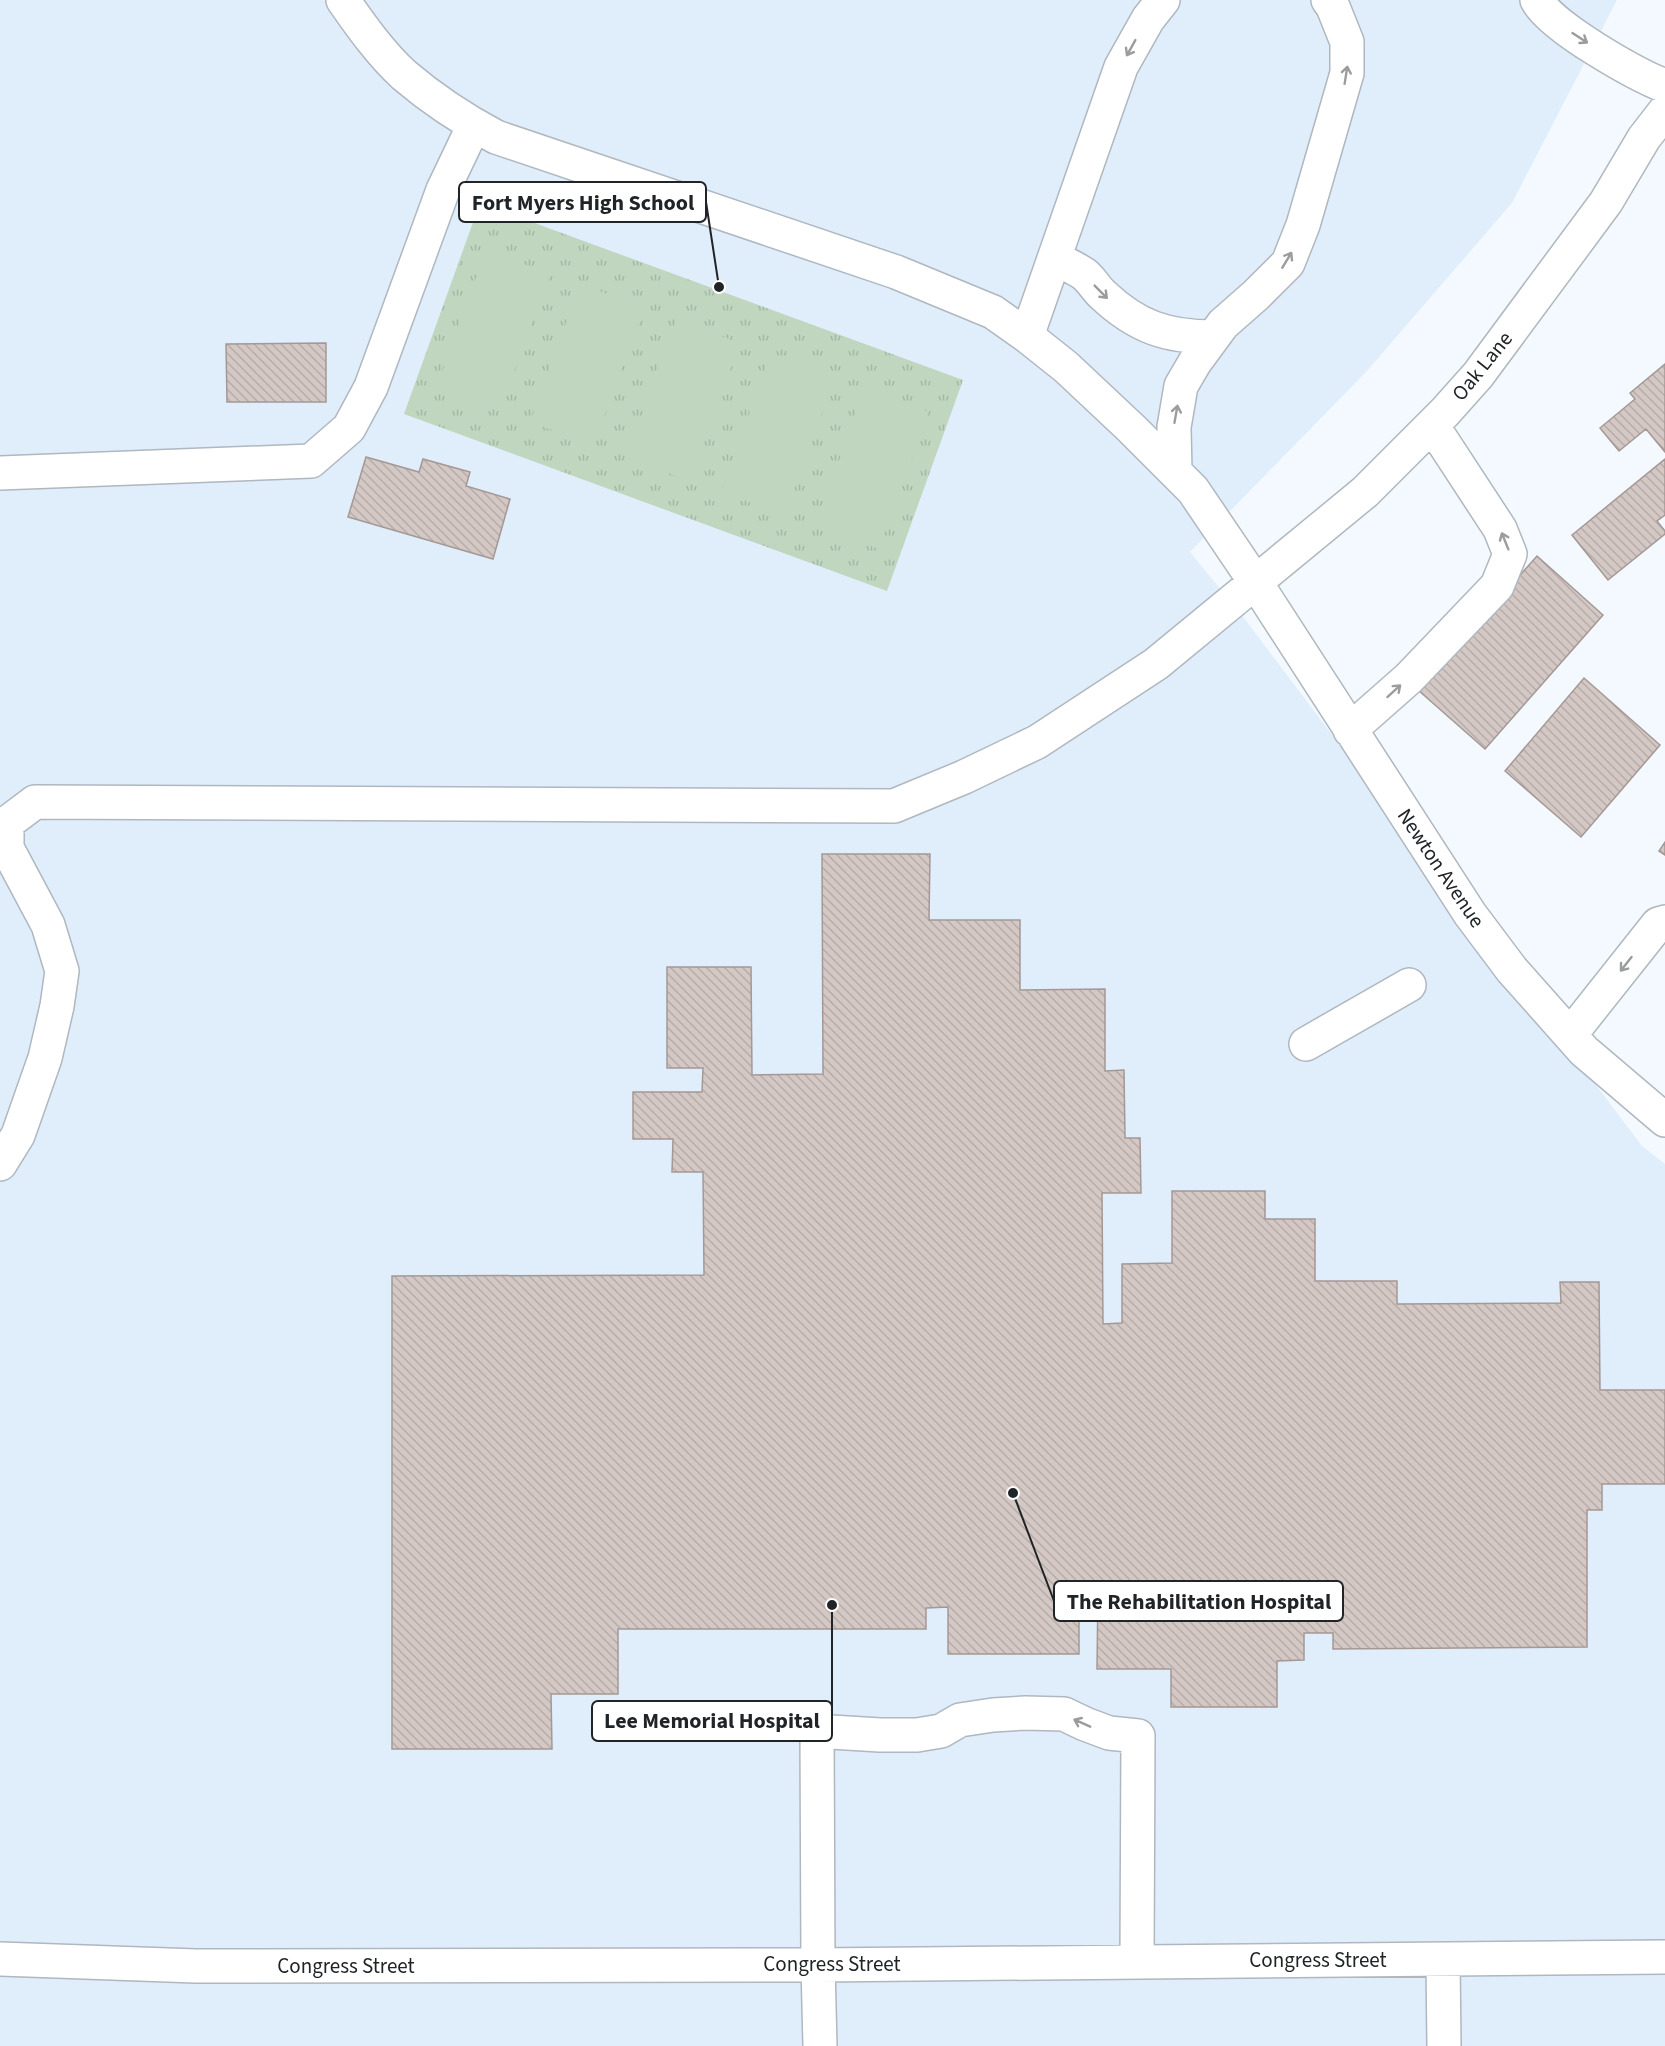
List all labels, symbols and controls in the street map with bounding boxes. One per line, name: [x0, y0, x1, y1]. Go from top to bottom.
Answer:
one-way arrow: [1571, 32, 1588, 44]
one-way arrow: [1125, 39, 1136, 57]
one-way arrow: [1340, 65, 1351, 85]
callout: Fort Myers High School: [459, 182, 706, 222]
text: Fort Myers High School: [472, 187, 695, 219]
one-way arrow: [1282, 252, 1294, 269]
one-way arrow: [1094, 285, 1109, 300]
street label: Oak Lane: [1445, 325, 1519, 407]
one-way arrow: [1171, 405, 1182, 425]
one-way arrow: [1499, 533, 1510, 551]
one-way arrow: [1386, 684, 1401, 698]
street label: Newton Avenue: [1390, 802, 1492, 934]
one-way arrow: [1620, 956, 1633, 972]
callout: The Rehabilitation Hospital: [1054, 1581, 1343, 1621]
text: The Rehabilitation Hospital: [1067, 1586, 1332, 1618]
callout: Lee Memorial Hospital: [592, 1701, 832, 1741]
text: Lee Memorial Hospital: [604, 1705, 821, 1737]
one-way arrow: [1073, 1716, 1091, 1728]
street label: Congress Street: [1249, 1945, 1387, 1975]
street label: Congress Street: [763, 1949, 901, 1979]
street label: Congress Street: [277, 1951, 415, 1981]

